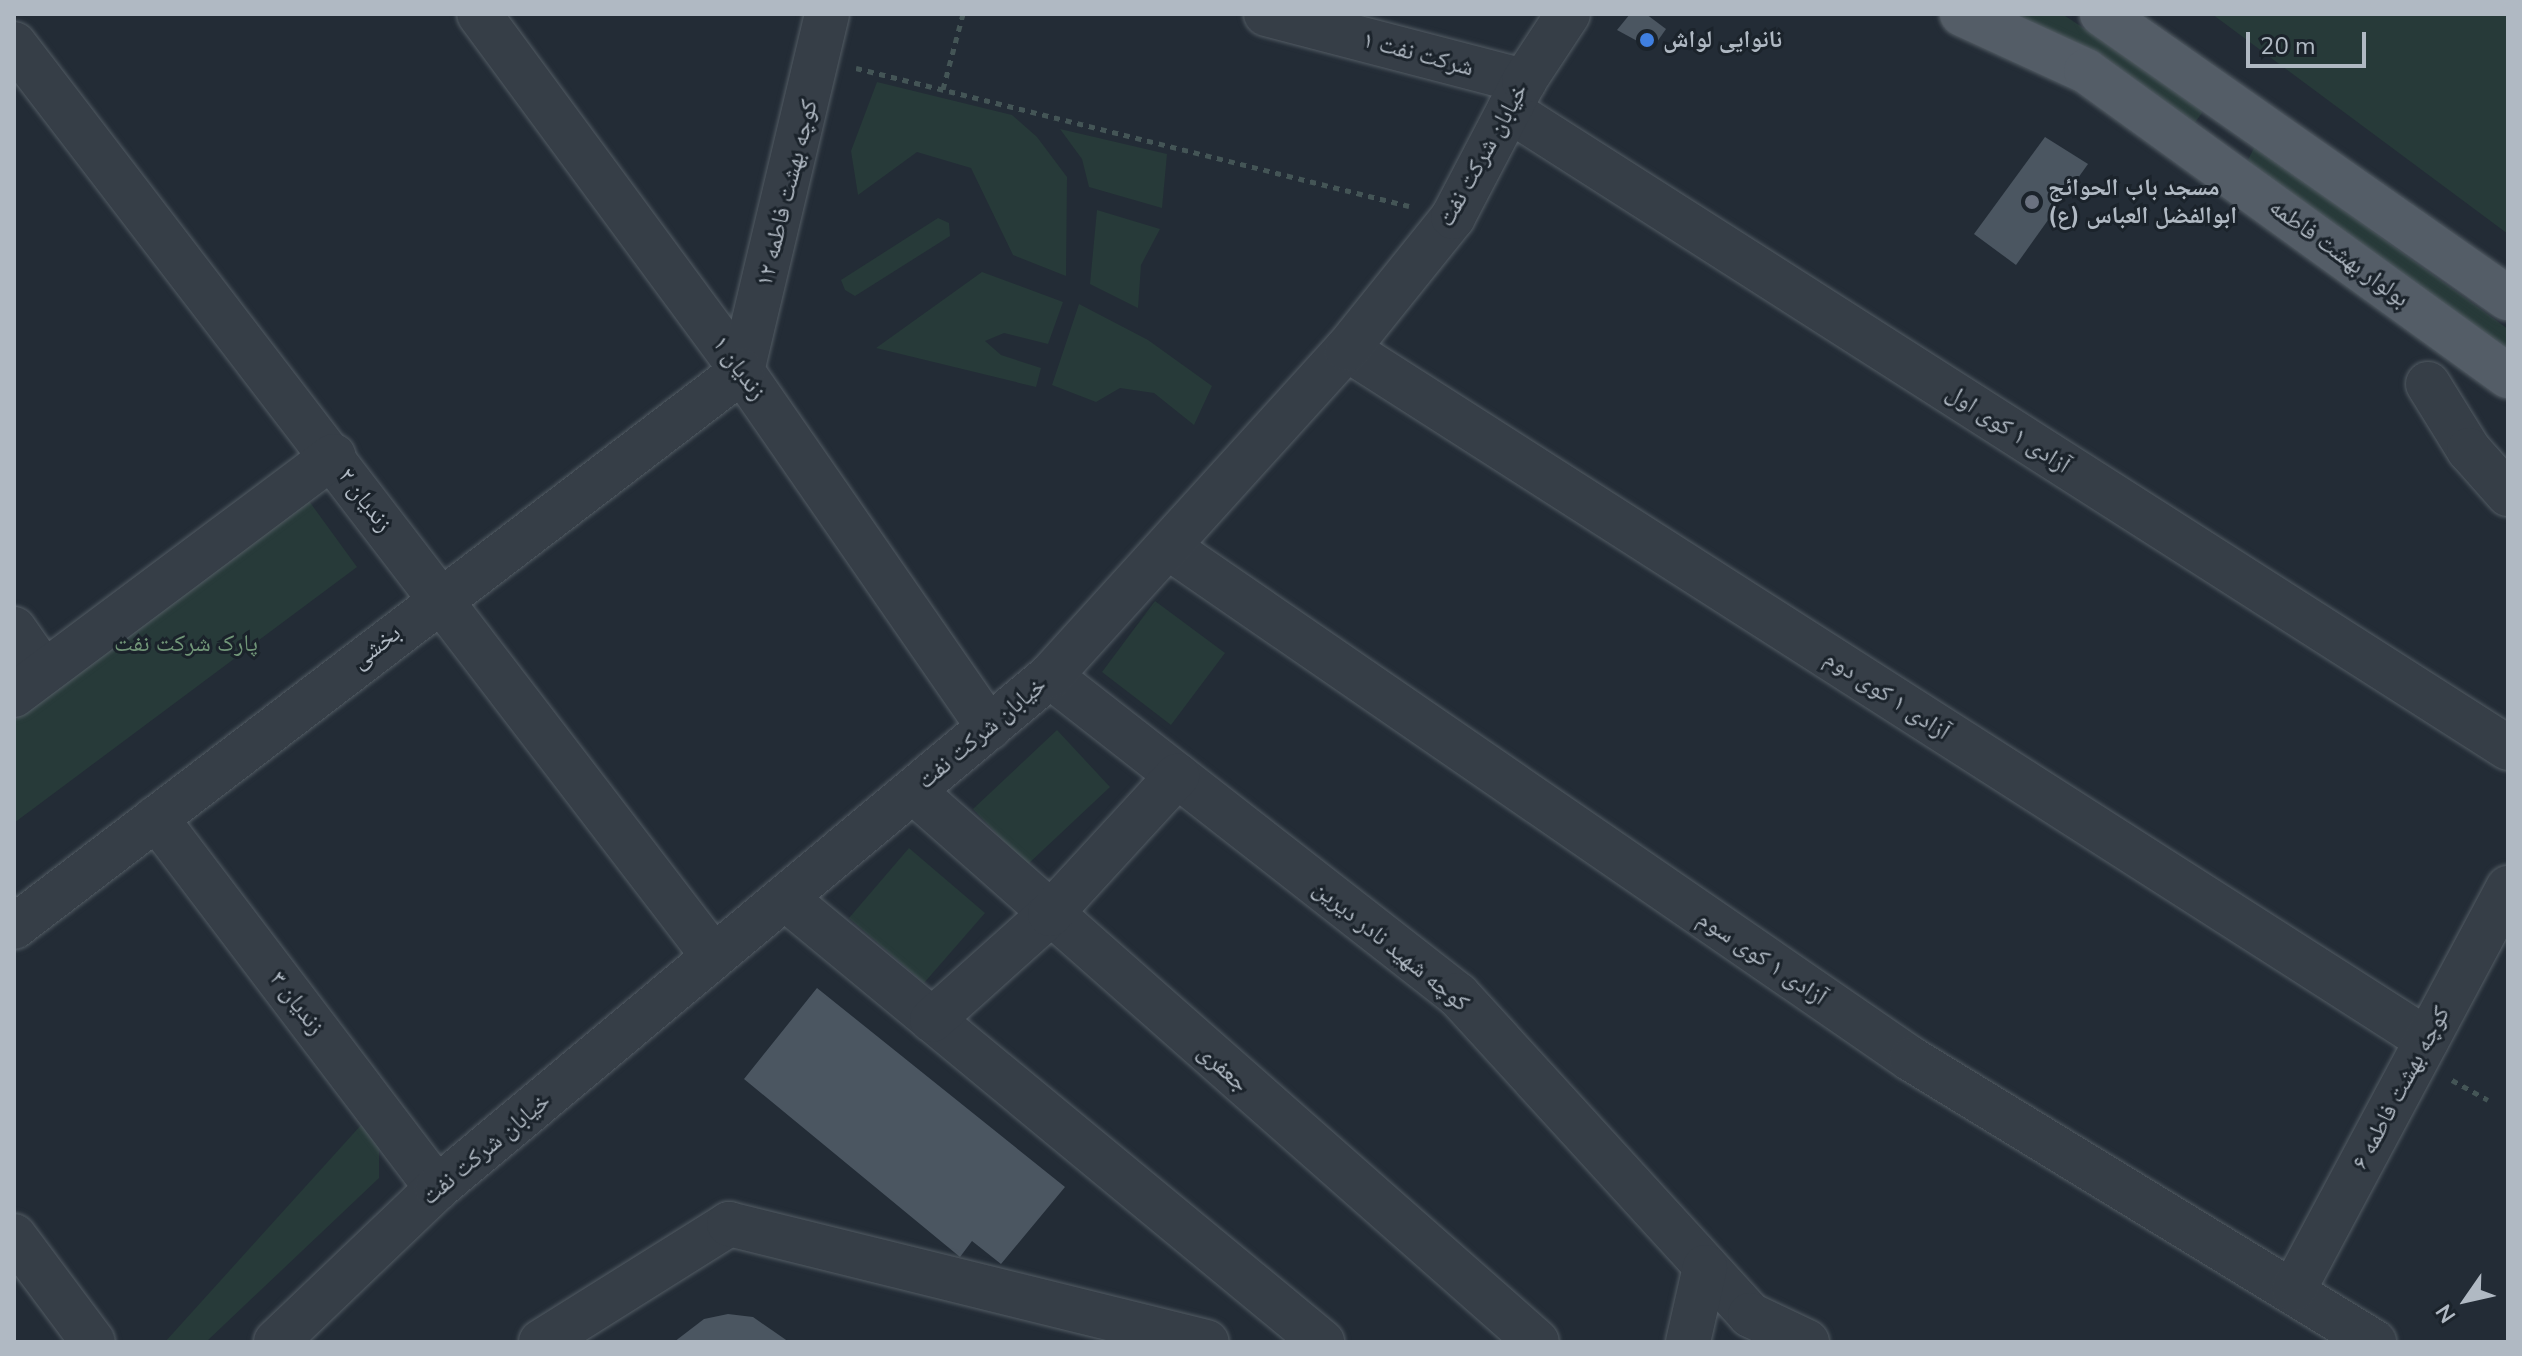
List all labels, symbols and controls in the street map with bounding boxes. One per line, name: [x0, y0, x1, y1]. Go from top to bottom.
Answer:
scale bar: [2250, 16, 2370, 66]
street label: شرکت نفت ۱: [1359, 25, 1477, 83]
place label: نانوایی لواش: [1663, 26, 1782, 54]
text: 20 m: [2260, 30, 2316, 62]
marker: نانوایی لواش: [1638, 31, 1656, 49]
street label: خیابان شرکت نفت: [1432, 78, 1534, 232]
street label: کوچه بهشت فاطمه ۱۲: [750, 97, 824, 289]
place label: مسجد باب الحوائج ابوالفضل العباس (ع): [2048, 174, 2237, 230]
marker: مسجد باب الحوائج ابوالفضل العباس (ع): [2023, 193, 2041, 211]
street label: بولوار بهشت فاطمه: [2264, 193, 2414, 313]
street label: زندیان ۱: [706, 330, 772, 406]
street label: آزادی ۱ کوی اول: [1941, 378, 2075, 480]
street label: زندیان ۲: [332, 462, 398, 538]
street label: بخشی: [345, 619, 407, 675]
park label: پارک شرکت نفت: [114, 630, 258, 658]
street label: آزادی ۱ کوی دوم: [1819, 644, 1955, 746]
street label: خیابان شرکت نفت: [912, 671, 1052, 795]
street label: کوچه شهید نادر دیرین: [1307, 874, 1475, 1018]
street label: آزادی ۱ کوی سوم: [1692, 904, 1832, 1012]
street label: زندیان ۳: [264, 965, 330, 1041]
street label: کوچه بهشت فاطمه ۶: [2346, 1002, 2456, 1174]
street label: جعفری: [1191, 1038, 1255, 1098]
street label: خیابان شرکت نفت: [416, 1087, 556, 1211]
north arrow: [2426, 1260, 2506, 1340]
text: N: [2429, 1298, 2463, 1329]

